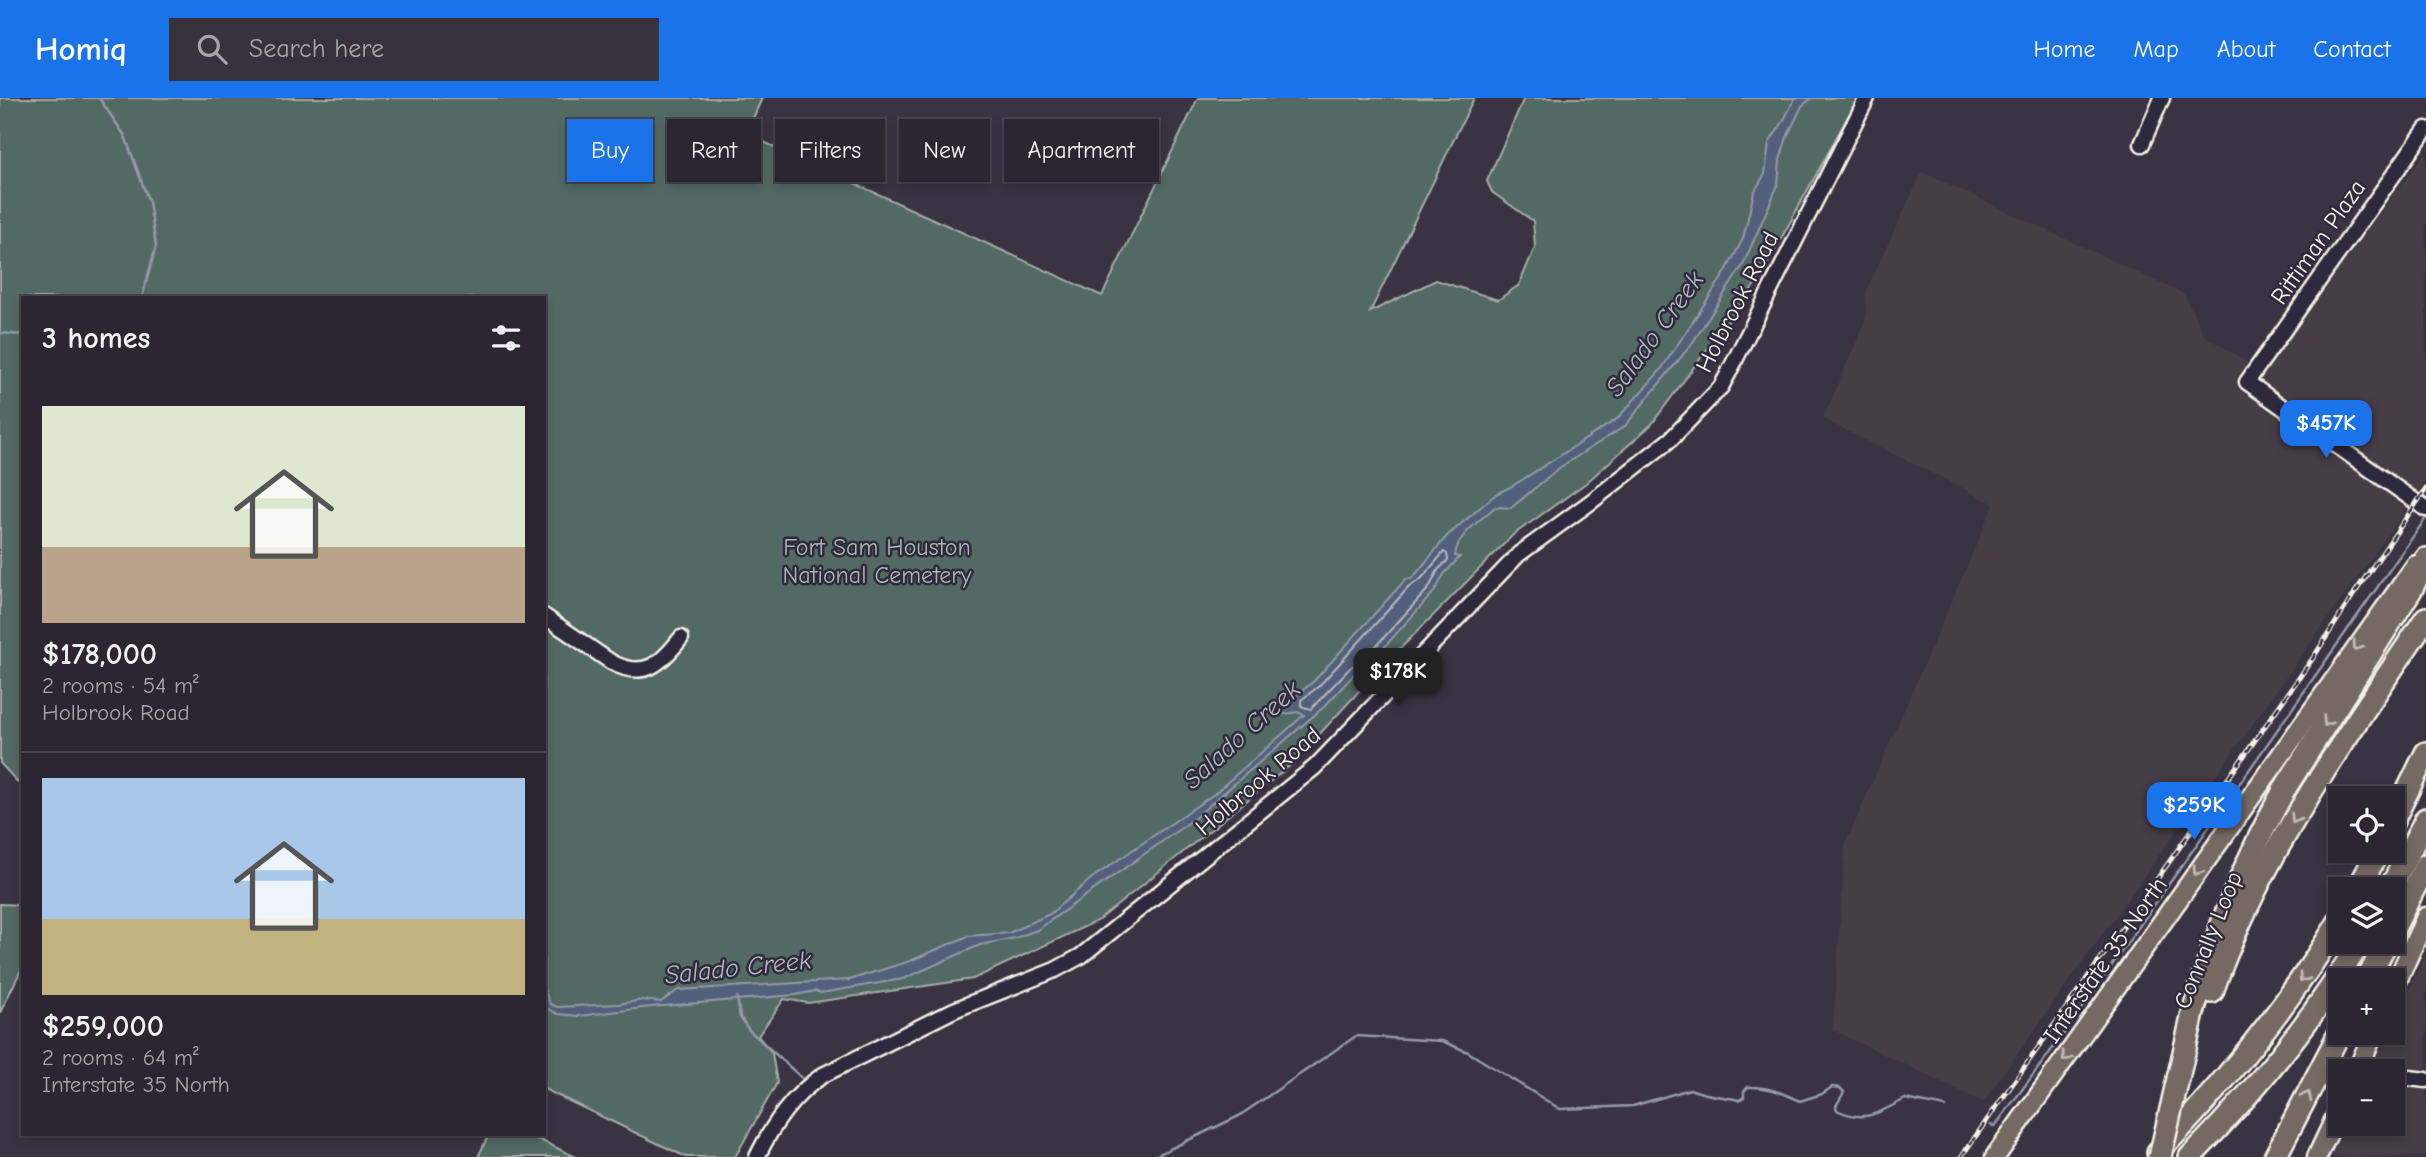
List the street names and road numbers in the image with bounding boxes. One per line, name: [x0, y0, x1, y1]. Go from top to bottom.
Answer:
street label: Rittiman Plaza: [2265, 174, 2371, 310]
street label: Holbrook Road: [1690, 227, 1784, 377]
street label: Holbrook Road: [1190, 721, 1326, 841]
street label: Connally Loop: [2168, 867, 2248, 1013]
street label: Interstate 35 North: [2037, 872, 2173, 1048]

